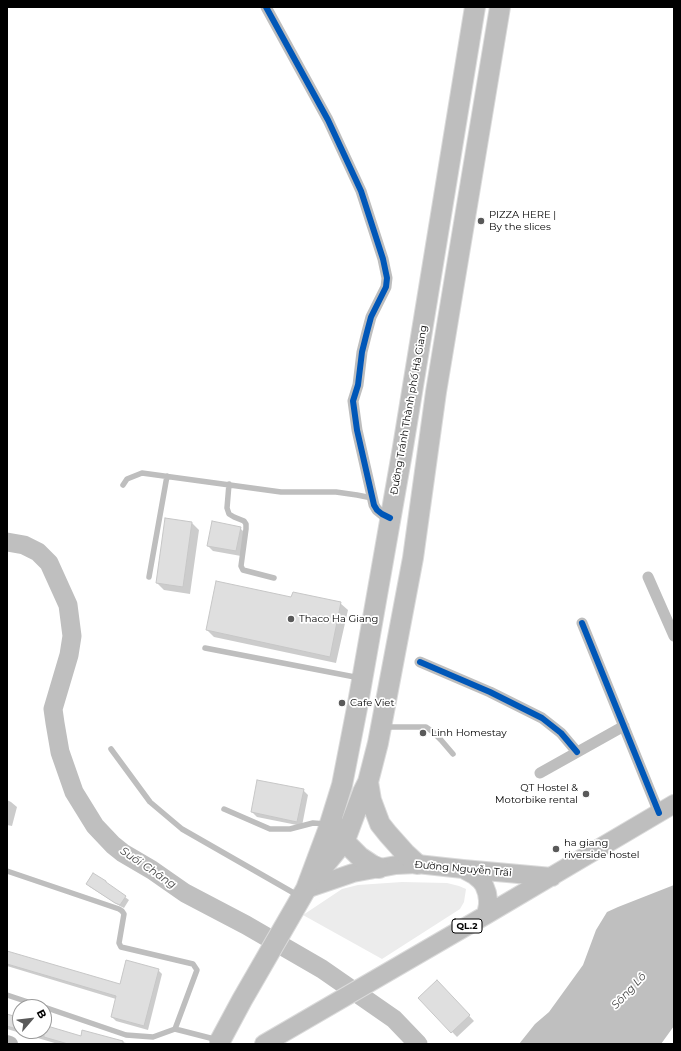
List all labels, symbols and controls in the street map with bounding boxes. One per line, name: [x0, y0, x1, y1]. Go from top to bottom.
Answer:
place label: PIZZA HERE | By the slices: [489, 209, 556, 232]
marker: PIZZA HERE | By the slices: [476, 216, 486, 226]
street label: Đường Tránh Thành phố Hà Giang: [388, 324, 430, 496]
place label: Thaco Ha Giang: [299, 613, 378, 625]
marker: Thaco Ha Giang: [286, 614, 296, 624]
place label: Cafe Viet: [350, 697, 394, 709]
marker: Cafe Viet: [337, 698, 347, 708]
place label: Linh Homestay: [431, 727, 507, 739]
marker: Linh Homestay: [418, 728, 428, 738]
place label: QT Hostel & Motorbike rental: [495, 782, 578, 806]
marker: QT Hostel & Motorbike rental: [581, 789, 591, 799]
place label: ha giang riverside hostel: [564, 837, 639, 860]
water label: Suối Châng: [118, 844, 178, 892]
marker: ha giang riverside hostel: [551, 844, 561, 854]
street label: Đường Nguyễn Trãi: [414, 859, 512, 879]
road number: QL.2: [452, 919, 482, 933]
water label: Sông Lô: [609, 970, 649, 1012]
north arrow: [12, 999, 52, 1039]
text: B: [34, 1007, 50, 1021]

